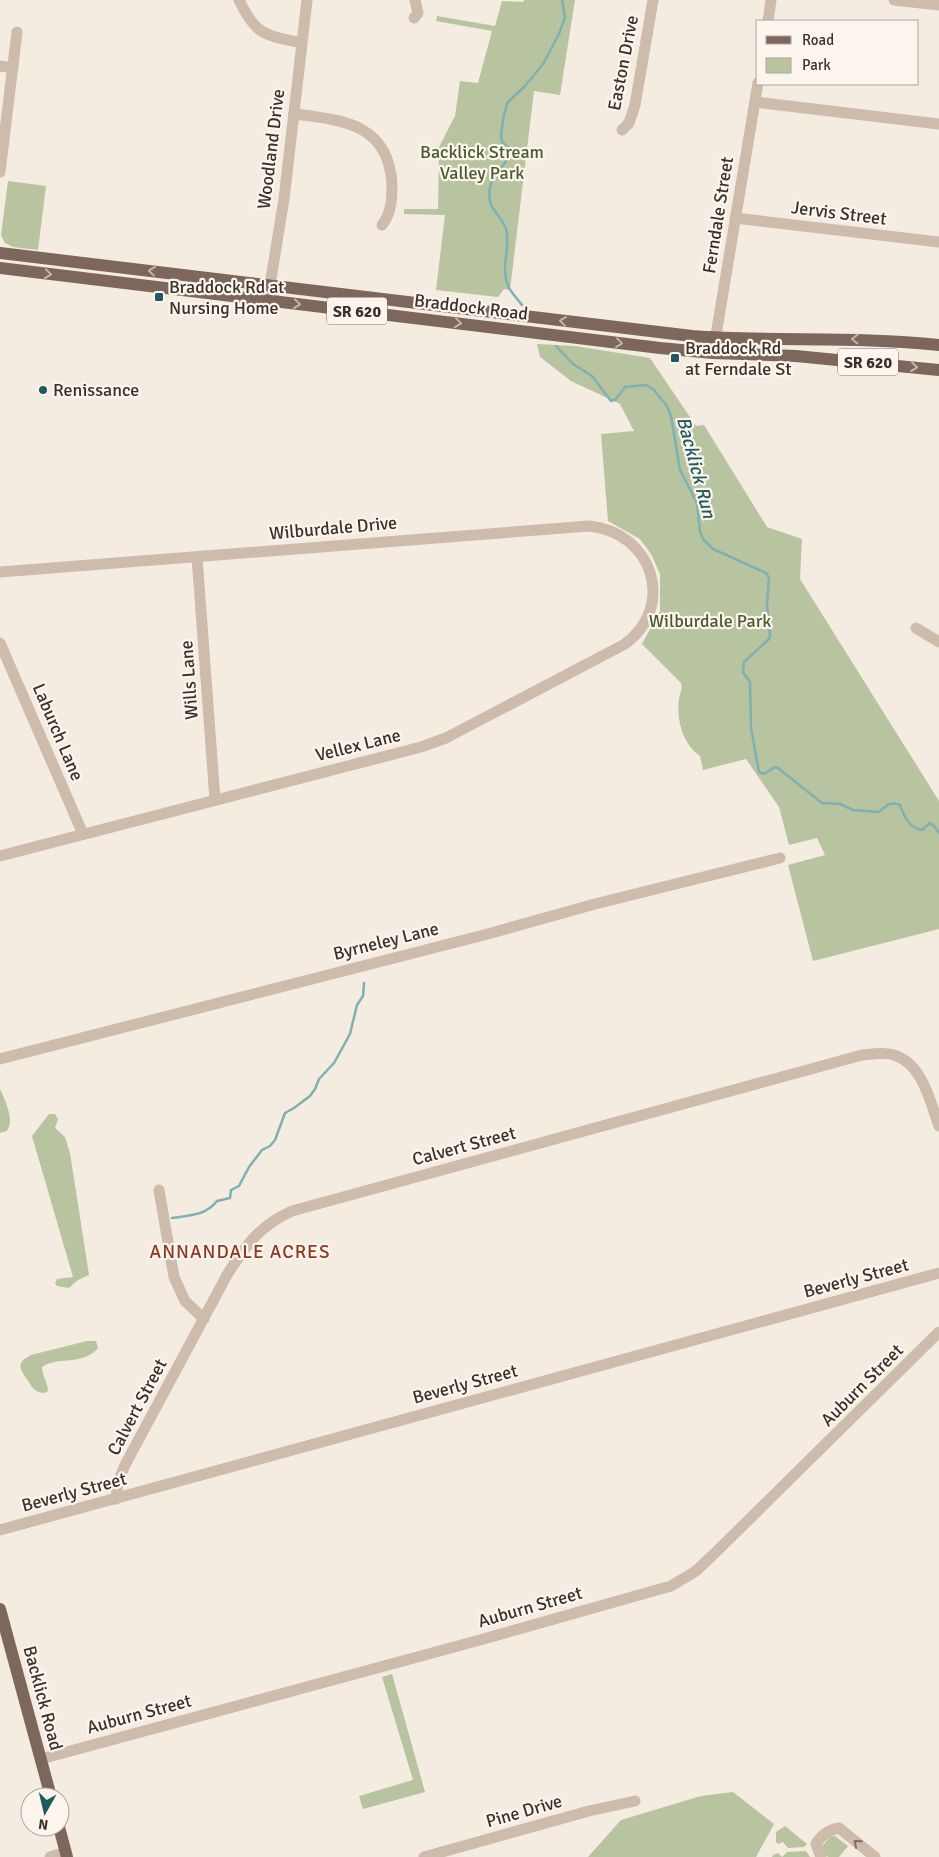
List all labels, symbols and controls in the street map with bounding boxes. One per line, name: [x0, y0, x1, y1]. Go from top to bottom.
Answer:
street label: Easton Drive: [603, 13, 643, 113]
legend: [756, 20, 919, 85]
text: Road: [802, 31, 834, 49]
text: Park: [802, 56, 831, 74]
street label: Woodland Drive: [253, 88, 289, 210]
park label: Backlick Stream Valley Park: [420, 141, 544, 184]
street label: Ferndale Street: [698, 155, 738, 275]
street label: Jervis Street: [790, 196, 888, 230]
one-way arrow: [148, 266, 156, 277]
one-way arrow: [45, 268, 53, 279]
place label: Braddock Rd at Nursing Home: [169, 276, 284, 319]
street label: Braddock Road: [413, 289, 529, 325]
marker: Braddock Rd at Nursing Home: [153, 291, 165, 303]
one-way arrow: [293, 298, 301, 309]
road number: SR 620: [327, 298, 387, 324]
one-way arrow: [559, 316, 567, 327]
one-way arrow: [454, 317, 462, 328]
one-way arrow: [851, 334, 859, 344]
one-way arrow: [616, 337, 624, 348]
place label: Braddock Rd at Ferndale St: [685, 337, 792, 380]
road number: SR 620: [838, 348, 898, 376]
marker: Braddock Rd at Ferndale St: [669, 352, 681, 364]
one-way arrow: [911, 362, 919, 373]
place label: Renissance: [53, 379, 139, 401]
marker: Renissance: [37, 384, 49, 396]
water label: Backlick Run: [671, 414, 721, 521]
street label: Wilburdale Drive: [268, 511, 398, 545]
park label: Wilburdale Park: [649, 610, 771, 632]
street label: Wills Lane: [175, 640, 203, 720]
street label: Laburch Lane: [28, 680, 88, 784]
street label: Vellex Lane: [313, 724, 403, 766]
street label: Byrneley Lane: [331, 917, 441, 965]
street label: Calvert Street: [410, 1122, 518, 1170]
district label: ANNANDALE ACRES: [150, 1240, 330, 1264]
street label: Beverly Street: [801, 1253, 911, 1303]
street label: Auburn Street: [816, 1339, 908, 1431]
street label: Calvert Street: [102, 1355, 172, 1459]
street label: Beverly Street: [410, 1359, 520, 1409]
street label: Beverly Street: [19, 1467, 129, 1517]
street label: Auburn Street: [475, 1582, 585, 1632]
street label: Backlick Road: [18, 1643, 68, 1753]
street label: Auburn Street: [84, 1689, 194, 1739]
north arrow: [20, 1787, 70, 1837]
street label: Pine Drive: [483, 1790, 565, 1832]
text: N: [37, 1815, 49, 1833]
one-way arrow: [854, 1840, 863, 1848]

